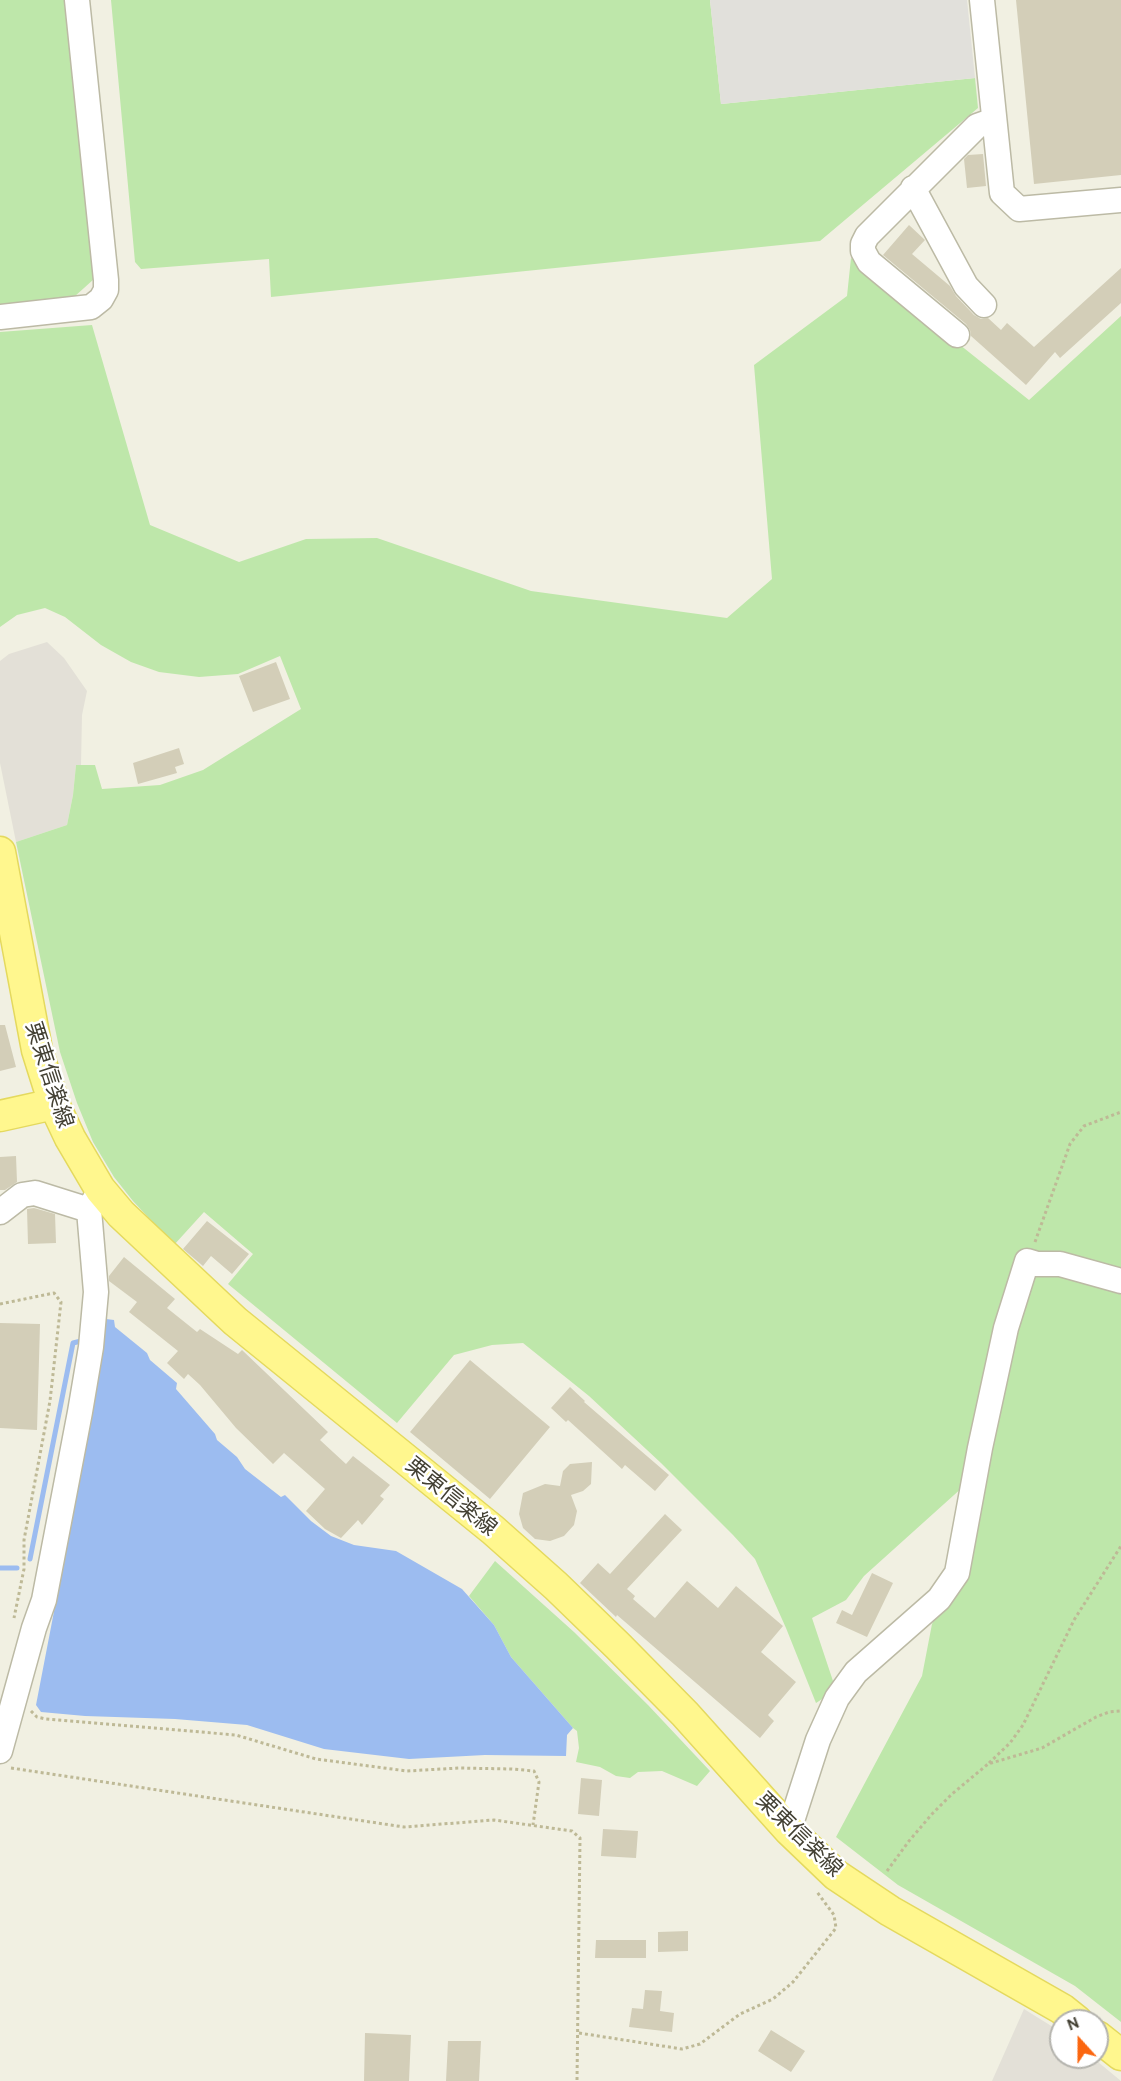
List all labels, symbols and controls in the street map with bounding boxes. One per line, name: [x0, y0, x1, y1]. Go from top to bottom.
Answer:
street label: 栗東信楽線: [19, 1019, 79, 1131]
street label: 栗東信楽線: [400, 1452, 502, 1542]
street label: 栗東信楽線: [750, 1787, 848, 1883]
north arrow: [1049, 2009, 1109, 2069]
text: N: [1064, 2013, 1082, 2034]

